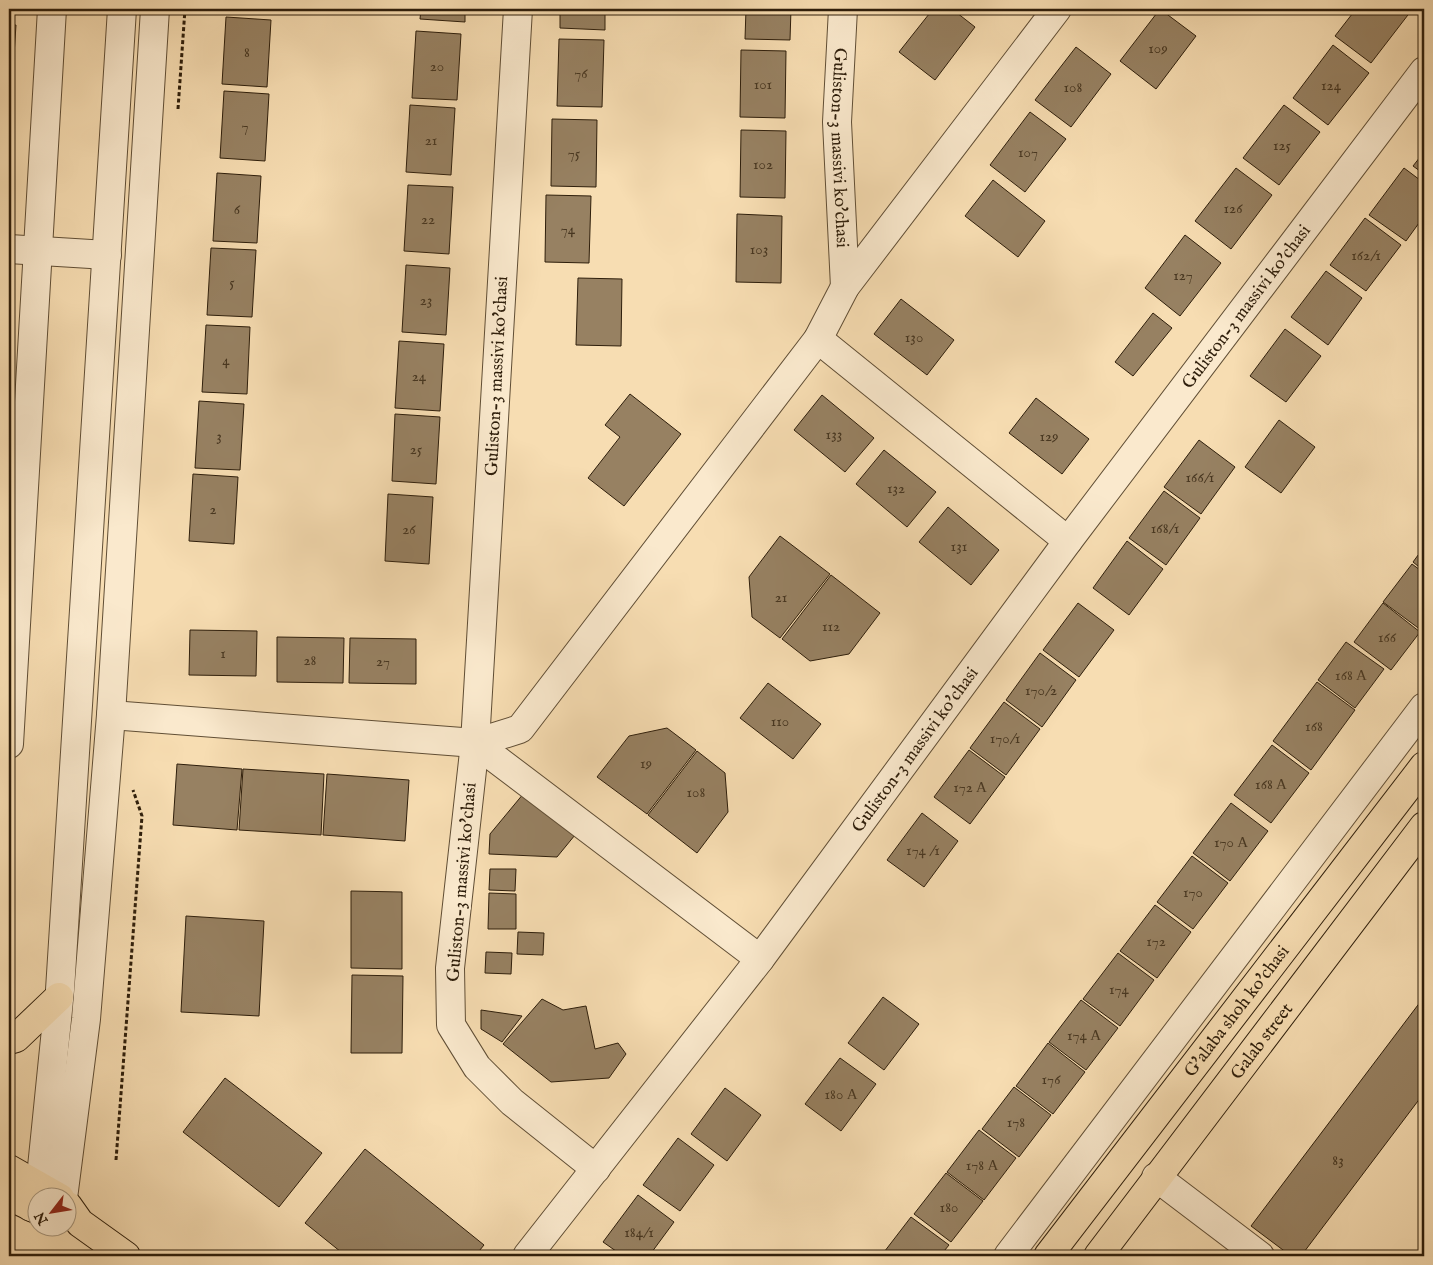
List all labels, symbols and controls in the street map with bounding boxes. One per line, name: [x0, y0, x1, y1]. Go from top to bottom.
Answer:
house number: 109: [1148, 39, 1168, 58]
house number: 8: [244, 43, 250, 62]
street label: Guliston-3 massivi ko'chasi: [824, 47, 853, 249]
house number: 20: [430, 57, 444, 76]
house number: 76: [574, 64, 588, 83]
house number: 101: [754, 75, 772, 94]
house number: 124: [1321, 76, 1342, 95]
house number: 108: [1064, 78, 1083, 97]
house number: 7: [241, 117, 249, 136]
house number: 21: [425, 131, 437, 150]
house number: 125: [1273, 136, 1292, 155]
house number: 107: [1018, 143, 1038, 162]
house number: 75: [568, 144, 581, 163]
house number: 102: [753, 155, 773, 174]
house number: 126: [1224, 199, 1243, 218]
house number: 6: [234, 200, 241, 219]
house number: 22: [421, 210, 435, 229]
house number: 74: [561, 220, 576, 239]
street label: Guliston-3 massivi ko'chasi: [1177, 220, 1317, 394]
house number: 103: [750, 240, 768, 259]
house number: 162/1: [1351, 246, 1381, 265]
house number: 127: [1173, 266, 1193, 285]
house number: 5: [229, 273, 235, 292]
street label: Guliston-3 massivi ko'chasi: [481, 275, 514, 477]
house number: 23: [420, 291, 432, 310]
house number: 130: [905, 328, 923, 347]
house number: 4: [222, 351, 230, 370]
house number: 24: [412, 367, 427, 386]
house number: 133: [826, 425, 842, 444]
house number: 3: [216, 427, 222, 446]
house number: 129: [1039, 427, 1059, 446]
house number: 25: [410, 440, 423, 459]
house number: 166/1: [1186, 468, 1214, 487]
house number: 132: [887, 479, 905, 498]
house number: 2: [209, 500, 217, 519]
house number: 168/1: [1151, 519, 1179, 538]
house number: 26: [402, 520, 416, 539]
house number: 131: [951, 537, 967, 556]
house number: 21: [775, 588, 787, 607]
house number: 112: [822, 617, 840, 636]
house number: 166: [1378, 628, 1397, 647]
house number: 1: [220, 644, 226, 663]
house number: 28: [304, 651, 317, 670]
house number: 27: [376, 652, 390, 671]
street label: Guliston-3 massivi ko'chasi: [847, 663, 984, 838]
house number: 168 А: [1335, 666, 1367, 685]
house number: 170/2: [1025, 681, 1057, 700]
house number: 110: [771, 712, 789, 731]
house number: 168: [1305, 717, 1323, 736]
house number: 170/1: [990, 729, 1020, 748]
house number: 19: [640, 754, 652, 773]
house number: 168 А: [1255, 775, 1287, 794]
house number: 172 А: [953, 778, 987, 797]
street label: Guliston-3 massivi ko'chasi: [442, 781, 483, 983]
house number: 108: [687, 783, 706, 802]
house number: 170 А: [1214, 833, 1248, 852]
house number: 174 /1: [906, 841, 940, 860]
house number: 170: [1183, 883, 1203, 902]
house number: 172: [1146, 932, 1166, 951]
street label: G'alaba shoh ko'chasi: [1179, 941, 1295, 1082]
house number: 174: [1109, 980, 1130, 999]
street label: Galab street: [1226, 999, 1299, 1085]
house number: 174 А: [1067, 1026, 1101, 1045]
house number: 176: [1042, 1070, 1061, 1089]
house number: 180 А: [825, 1085, 858, 1104]
house number: 178: [1007, 1113, 1025, 1132]
house number: 83: [1332, 1151, 1344, 1170]
house number: 178 А: [966, 1156, 998, 1175]
north arrow: [28, 1188, 78, 1238]
house number: 180: [940, 1198, 958, 1217]
text: N: [31, 1208, 53, 1229]
house number: 184/1: [624, 1223, 654, 1242]

